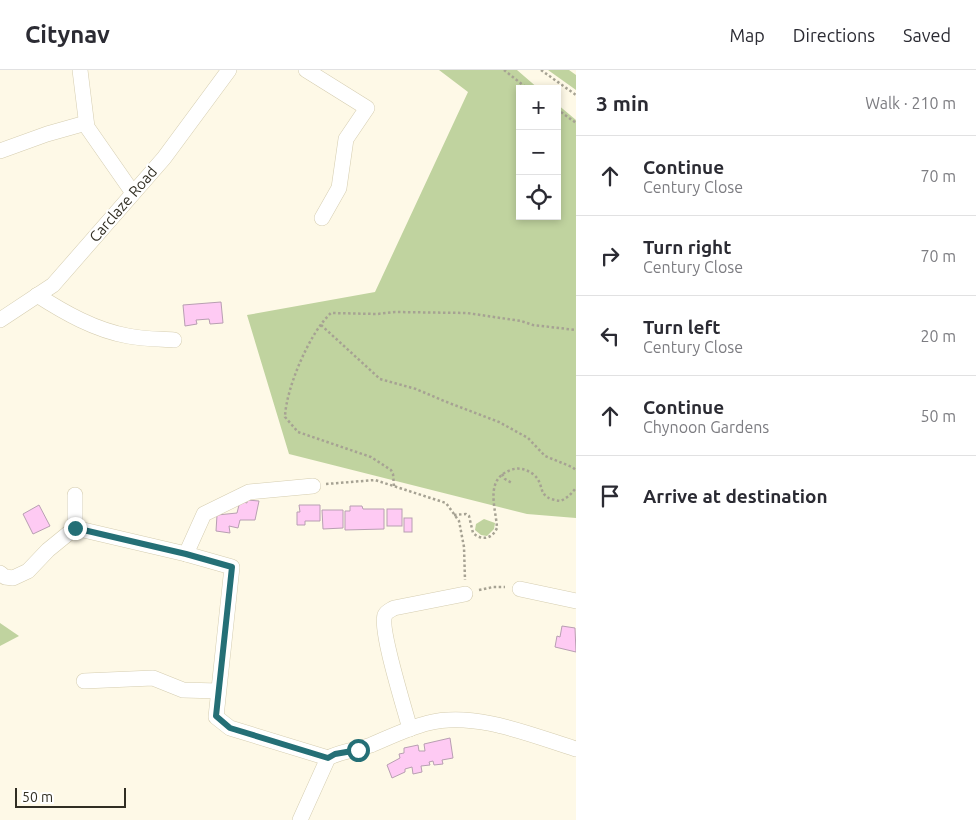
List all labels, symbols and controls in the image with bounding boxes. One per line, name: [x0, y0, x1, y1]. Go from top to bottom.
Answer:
text: Citynav: [25, 21, 110, 48]
text: Map: [729, 25, 765, 45]
text: Directions: [793, 25, 875, 45]
text: Saved: [903, 25, 951, 45]
map controls: [516, 85, 561, 220]
button: +: [516, 85, 561, 130]
text: 3 min: [596, 91, 649, 115]
text: Walk · 210 m: [865, 94, 956, 112]
button: −: [516, 130, 561, 175]
text: Continue: [643, 156, 724, 178]
icon: ahead: [596, 162, 624, 190]
street label: Carclaze Road: [86, 163, 160, 245]
text: 70 m: [920, 167, 956, 185]
button: locate: [516, 175, 561, 220]
text: Century Close: [643, 178, 743, 196]
text: Turn right: [643, 236, 731, 258]
icon: right: [596, 242, 624, 270]
text: 70 m: [920, 247, 956, 265]
text: Century Close: [643, 258, 743, 276]
text: Turn left: [643, 316, 721, 338]
icon: left: [596, 322, 624, 350]
text: 20 m: [920, 327, 956, 345]
text: Century Close: [643, 338, 743, 356]
text: Continue: [643, 396, 724, 418]
icon: ahead: [596, 402, 624, 430]
text: 50 m: [920, 407, 956, 425]
text: Chynoon Gardens: [643, 418, 769, 436]
icon: arrive: [596, 482, 624, 510]
text: Arrive at destination: [643, 485, 828, 507]
route end: [64, 517, 87, 540]
route start: [347, 739, 370, 762]
scale bar: [15, 785, 126, 808]
text: 50 m: [22, 789, 53, 805]

